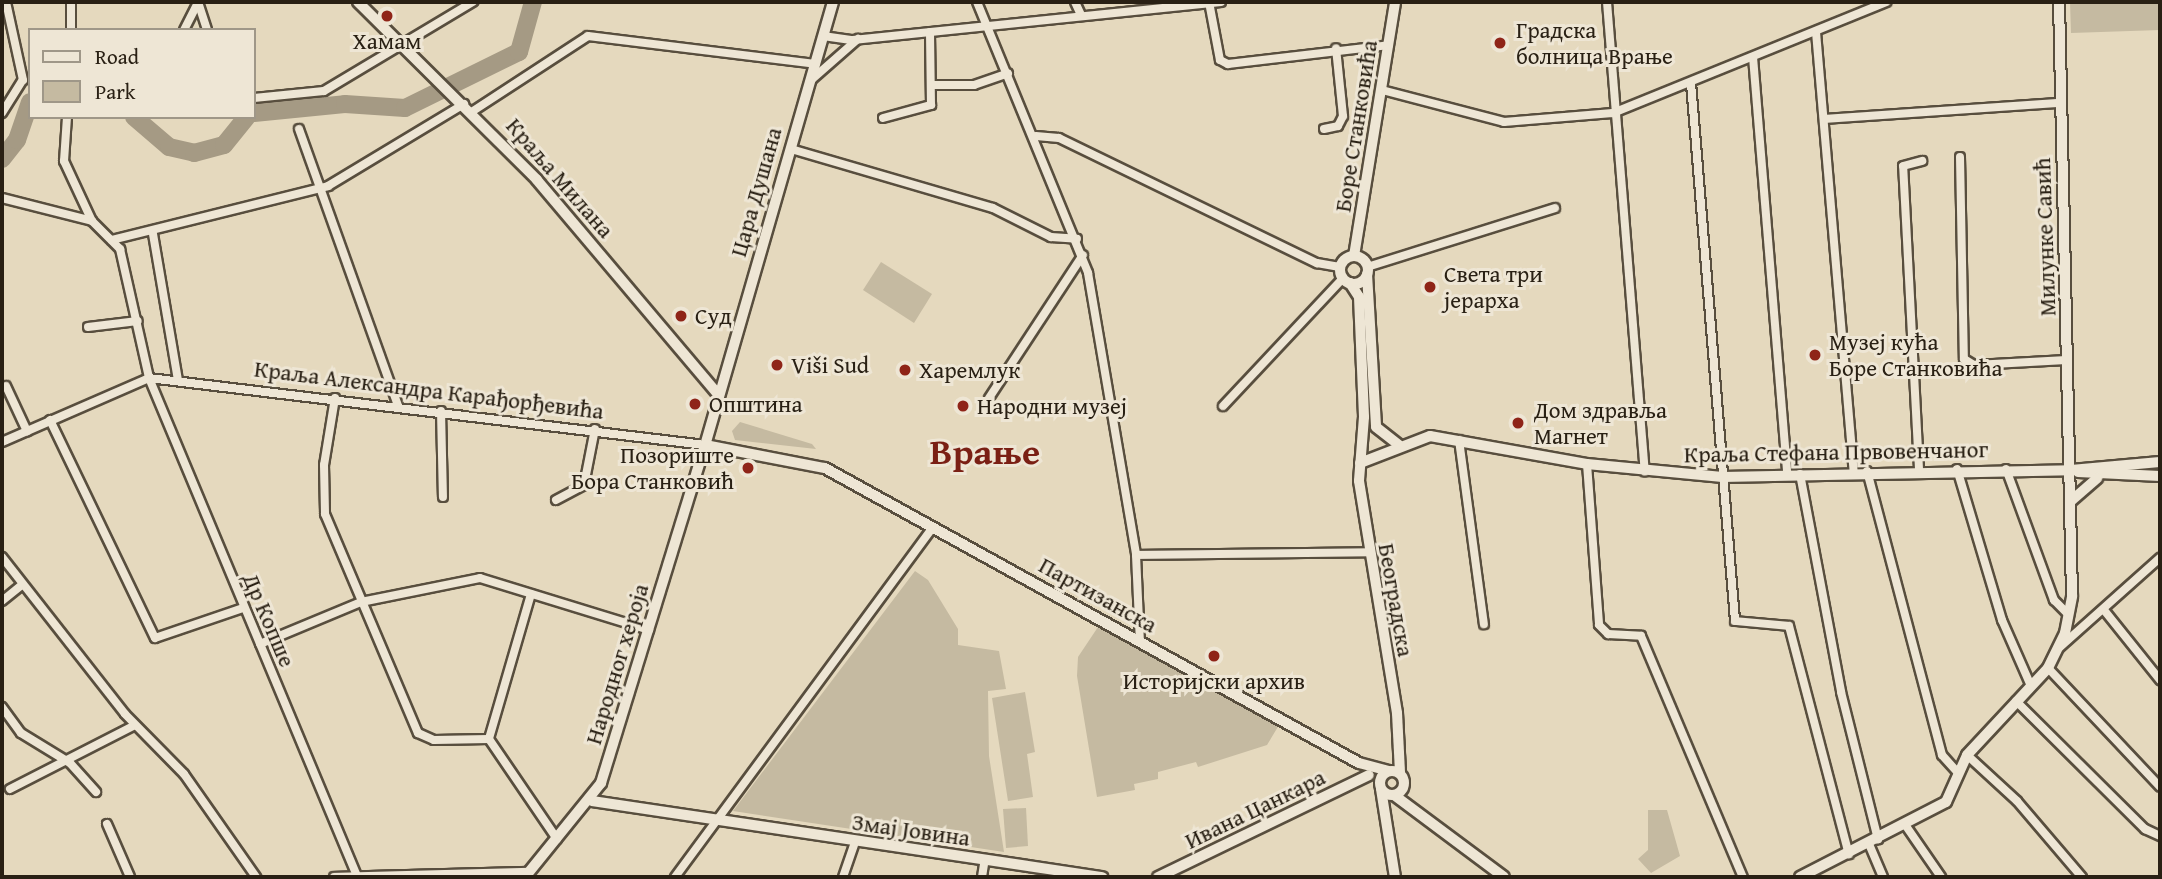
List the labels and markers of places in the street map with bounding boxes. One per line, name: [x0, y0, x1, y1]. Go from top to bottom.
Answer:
marker: Хамам: [379, 8, 395, 24]
place label: Градска болница Врање: [1516, 16, 1673, 70]
place label: Хамам: [352, 27, 422, 55]
marker: Градска болница Врање: [1490, 33, 1510, 53]
place label: Света три јерарха: [1444, 260, 1543, 314]
marker: Света три јерарха: [1422, 279, 1438, 295]
place label: Суд: [695, 302, 732, 330]
marker: Суд: [673, 308, 689, 324]
place label: Музеј кућа Боре Станковића: [1829, 328, 2002, 382]
marker: Музеј кућа Боре Станковића: [1807, 347, 1823, 363]
place label: Viši Sud: [791, 351, 869, 379]
place label: Харемлук: [919, 356, 1020, 384]
marker: Viši Sud: [769, 357, 785, 373]
marker: Харемлук: [897, 362, 913, 378]
place label: Општина: [709, 390, 802, 418]
place label: Народни музеј: [977, 392, 1127, 420]
marker: Општина: [687, 396, 703, 412]
place label: Дом здравља Магнет: [1534, 396, 1667, 450]
marker: Народни музеј: [955, 398, 971, 414]
marker: Дом здравља Магнет: [1508, 413, 1528, 433]
place label: Позориште Бора Станковић: [571, 441, 734, 495]
marker: Позориште Бора Станковић: [740, 460, 756, 476]
marker: Историјски архив: [1206, 648, 1222, 664]
place label: Историјски архив: [1123, 667, 1305, 695]

